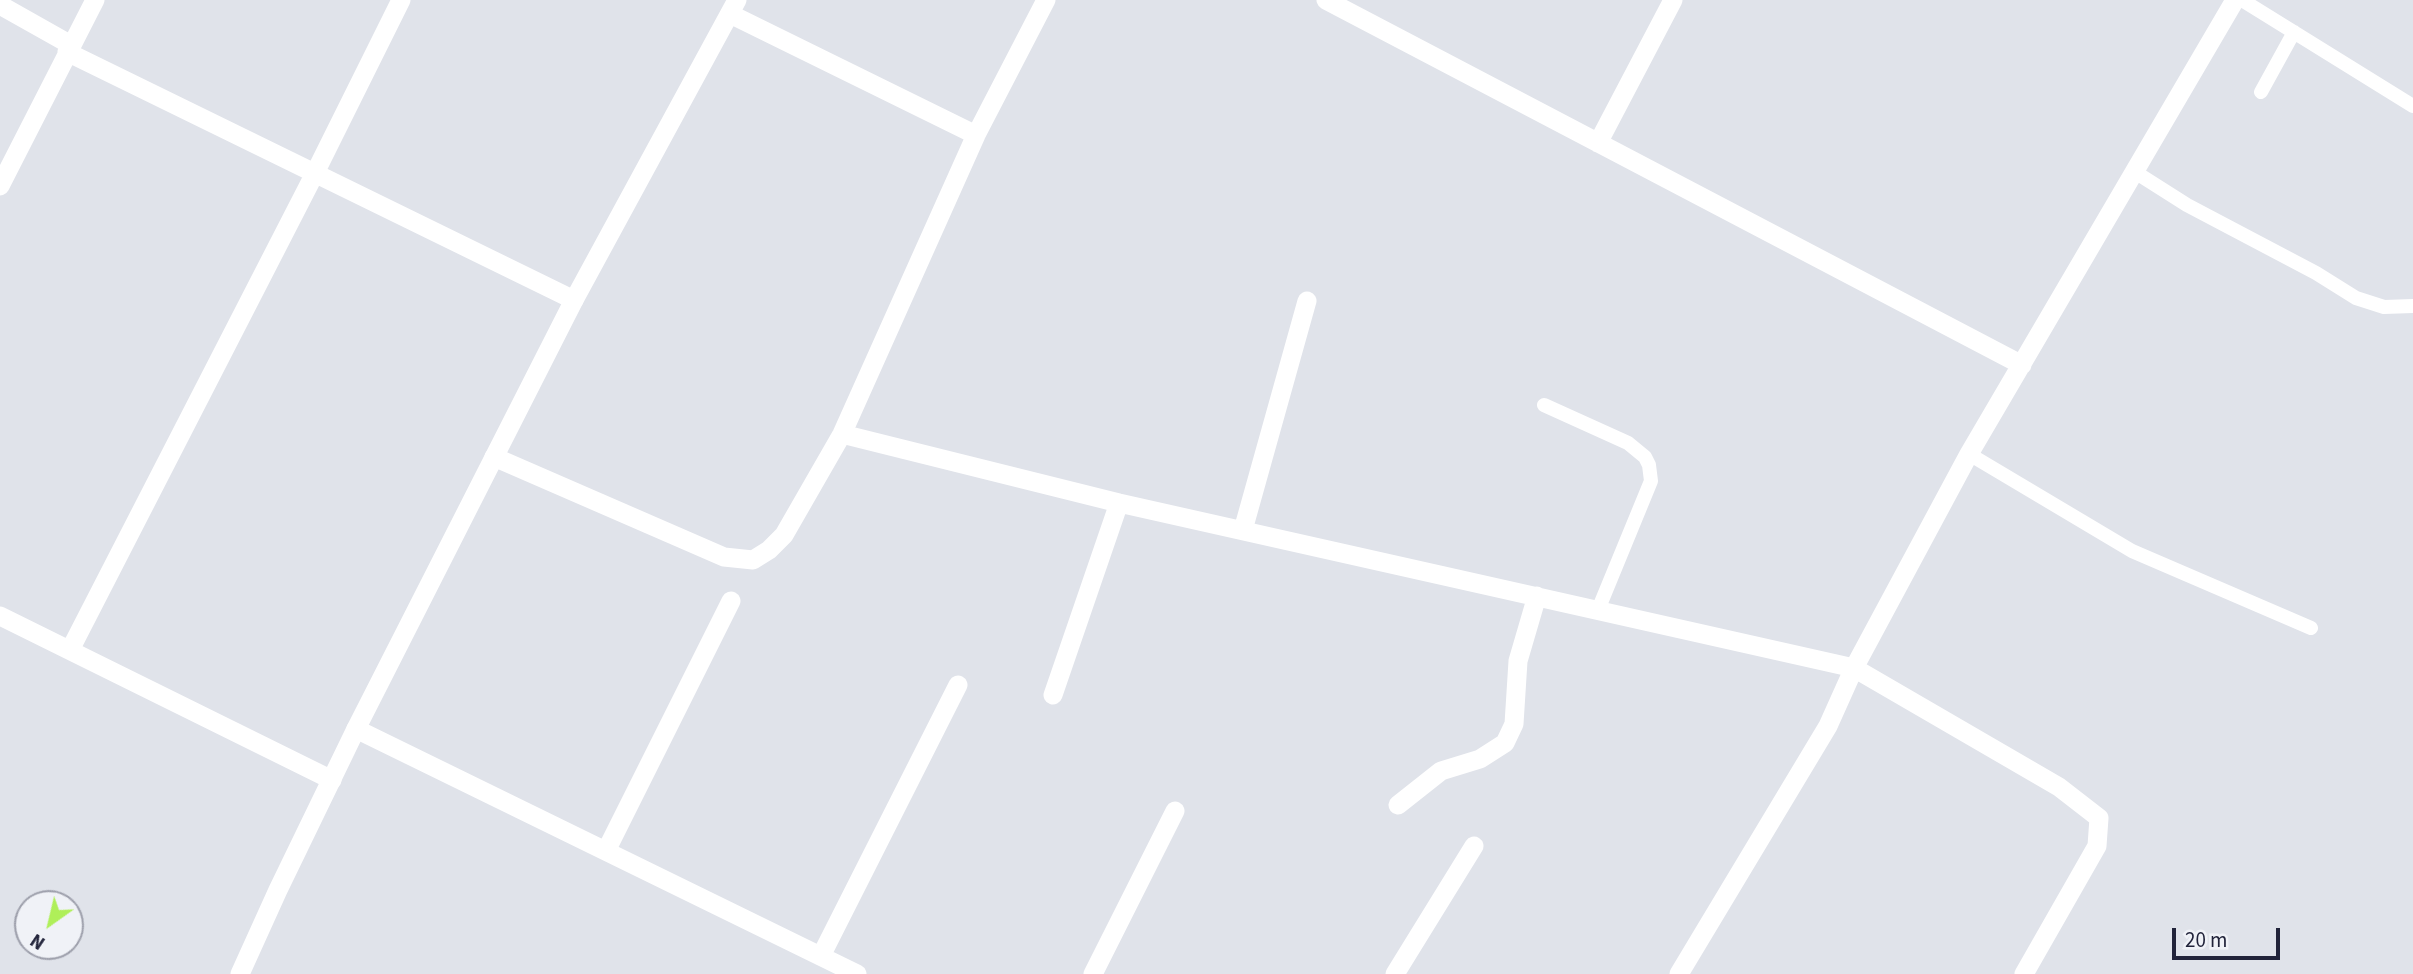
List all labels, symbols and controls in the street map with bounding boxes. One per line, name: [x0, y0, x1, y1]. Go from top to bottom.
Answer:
north arrow: [14, 890, 84, 960]
scale bar: [2175, 914, 2284, 958]
text: 20 m: [2185, 925, 2227, 955]
text: N: [25, 926, 51, 956]

